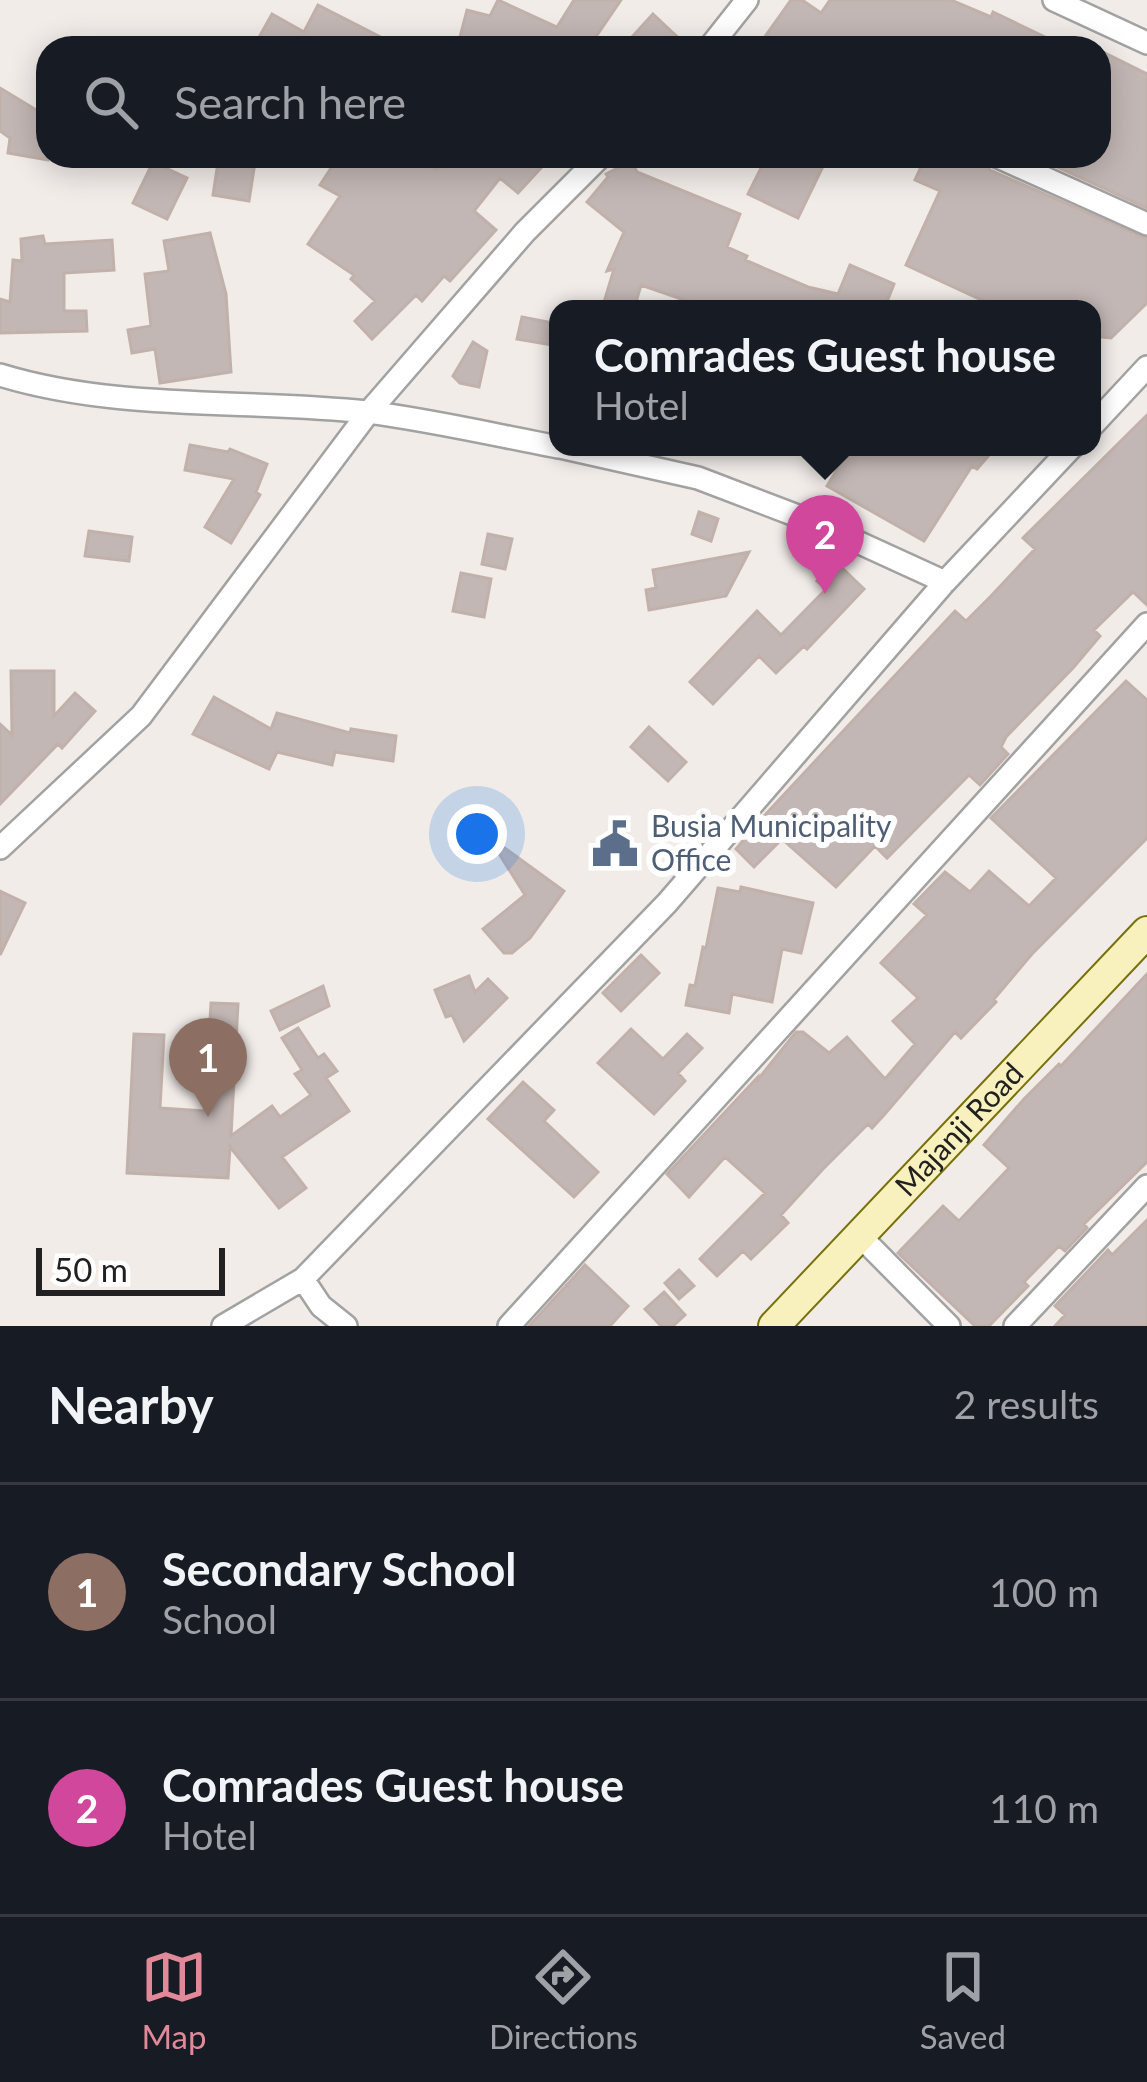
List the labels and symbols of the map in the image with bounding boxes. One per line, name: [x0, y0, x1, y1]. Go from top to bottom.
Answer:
pin: 2: [786, 495, 864, 594]
your location: [447, 804, 507, 864]
place label: Busia Municipality Office: [651, 807, 892, 877]
public building icon: Busia Municipality Office: [590, 819, 640, 869]
pin: 1: [169, 1018, 247, 1117]
street label: Majanji Road: [887, 1054, 1030, 1203]
scale bar: [36, 1242, 225, 1295]

